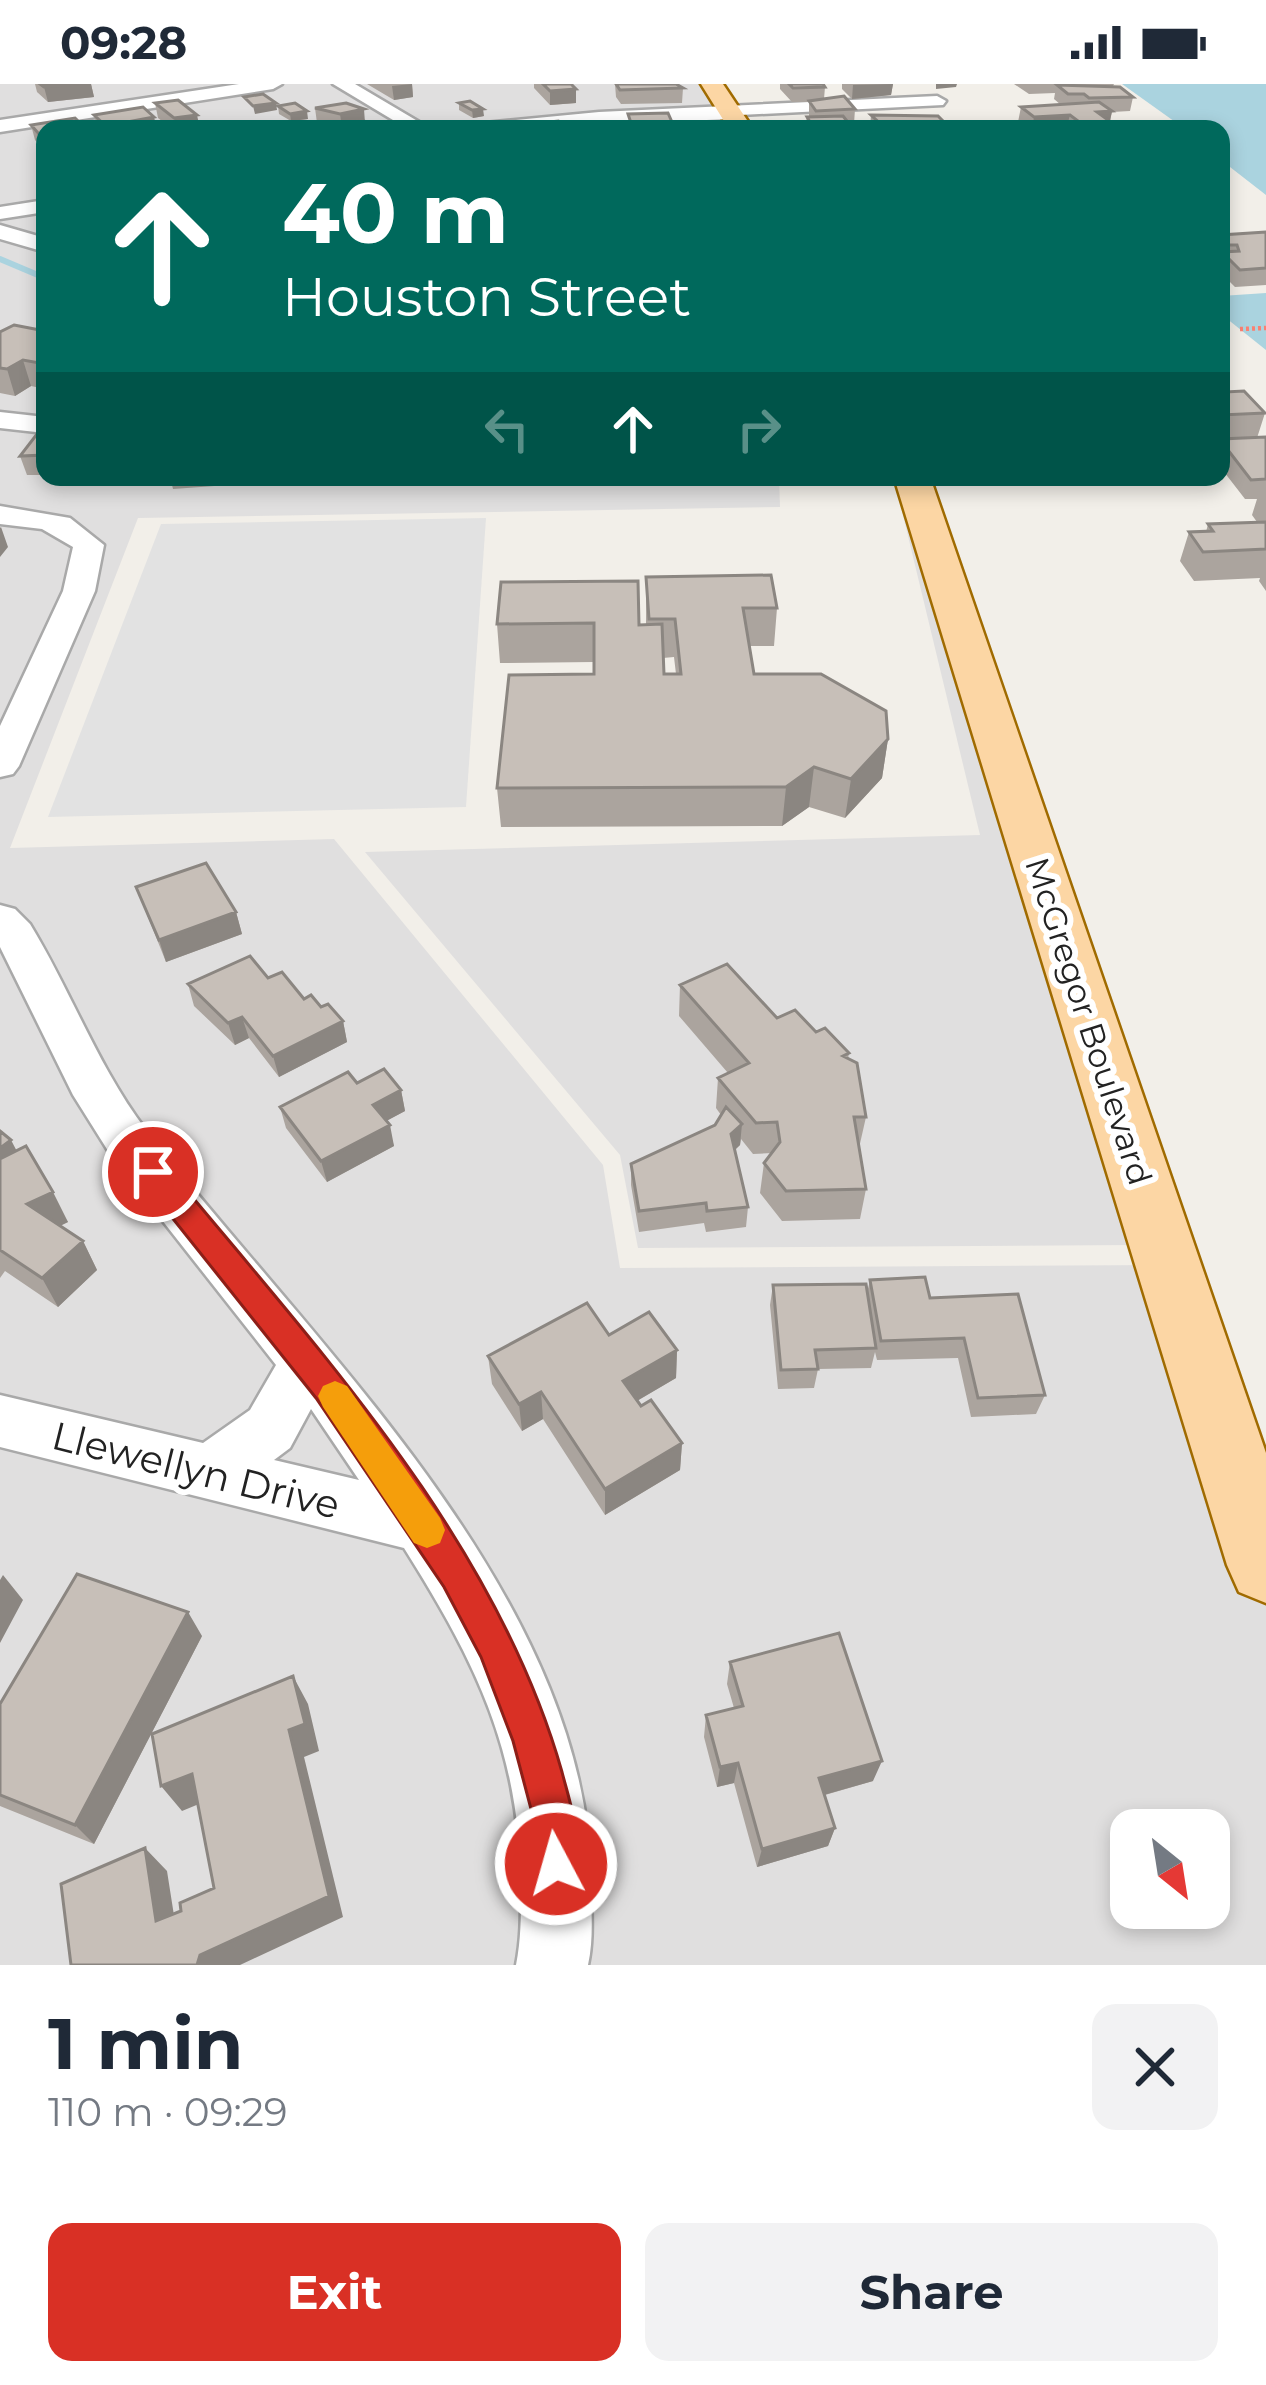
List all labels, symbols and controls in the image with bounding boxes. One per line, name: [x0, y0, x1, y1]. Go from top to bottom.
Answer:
text: 09:28: [60, 15, 187, 70]
text: 40 m: [282, 162, 509, 264]
icon: ahead: [84, 168, 240, 324]
text: Houston Street: [282, 264, 691, 330]
icon: left: [474, 396, 540, 462]
icon: ahead: [600, 396, 666, 462]
icon: right: [726, 396, 792, 462]
street label: McGregor Boulevard: [1017, 852, 1161, 1190]
pin: [102, 1121, 204, 1223]
icon: arrive: [120, 1139, 186, 1205]
street label: Llewellyn Drive: [47, 1411, 345, 1529]
position arrow: [493, 1801, 619, 1927]
north arrow: [1110, 1809, 1230, 1929]
map controls: [1110, 1809, 1230, 1929]
text: 1 min: [48, 1999, 244, 2087]
button: close: [1092, 2004, 1218, 2130]
text: 110 m · 09:29: [48, 2088, 288, 2136]
button: Exit: [48, 2223, 621, 2361]
button: Share: [645, 2223, 1218, 2361]

